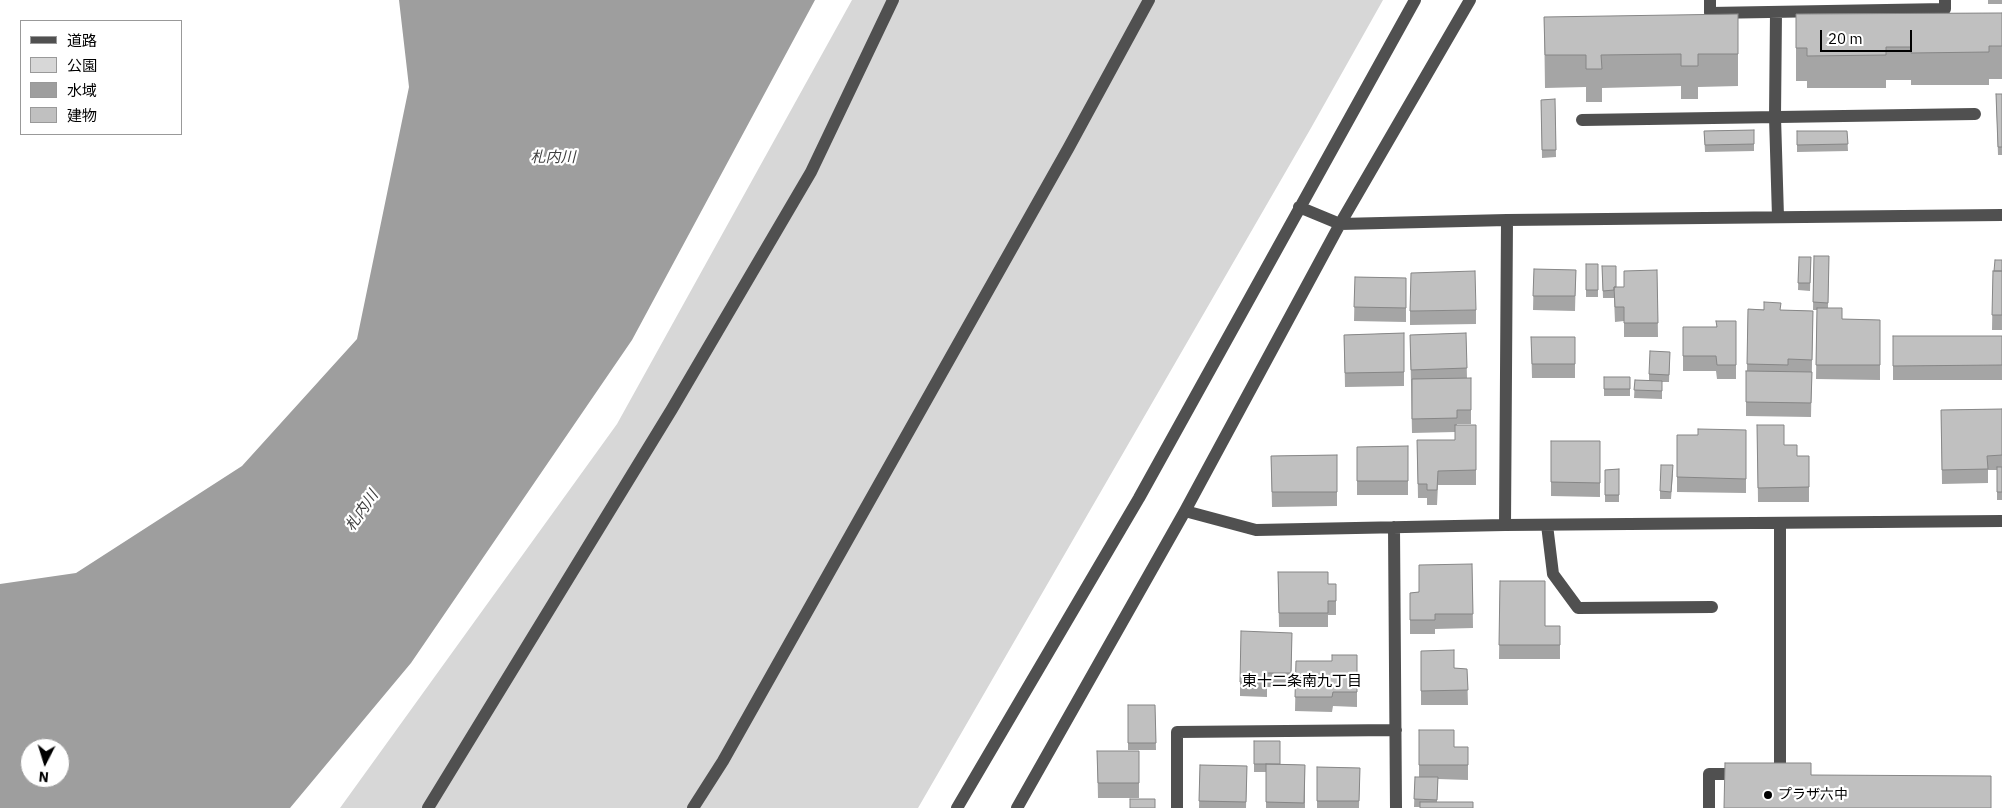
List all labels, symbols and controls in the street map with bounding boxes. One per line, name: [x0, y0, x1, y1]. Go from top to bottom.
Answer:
legend: [20, 20, 182, 135]
scale bar: [1822, 20, 1914, 52]
text: 20 m: [1828, 29, 1863, 48]
text: 道路: [67, 31, 97, 50]
text: 公園: [67, 56, 97, 75]
text: 水域: [67, 81, 97, 100]
text: 建物: [67, 106, 97, 125]
water label: 札内川: [531, 149, 575, 167]
water label: 札内川: [342, 487, 382, 535]
district label: 東十二条南九丁目: [1242, 673, 1362, 691]
north arrow: [20, 738, 70, 788]
text: N: [38, 768, 50, 786]
place label: プラザ六中: [1778, 787, 1848, 803]
marker: プラザ六中: [1762, 789, 1774, 801]

